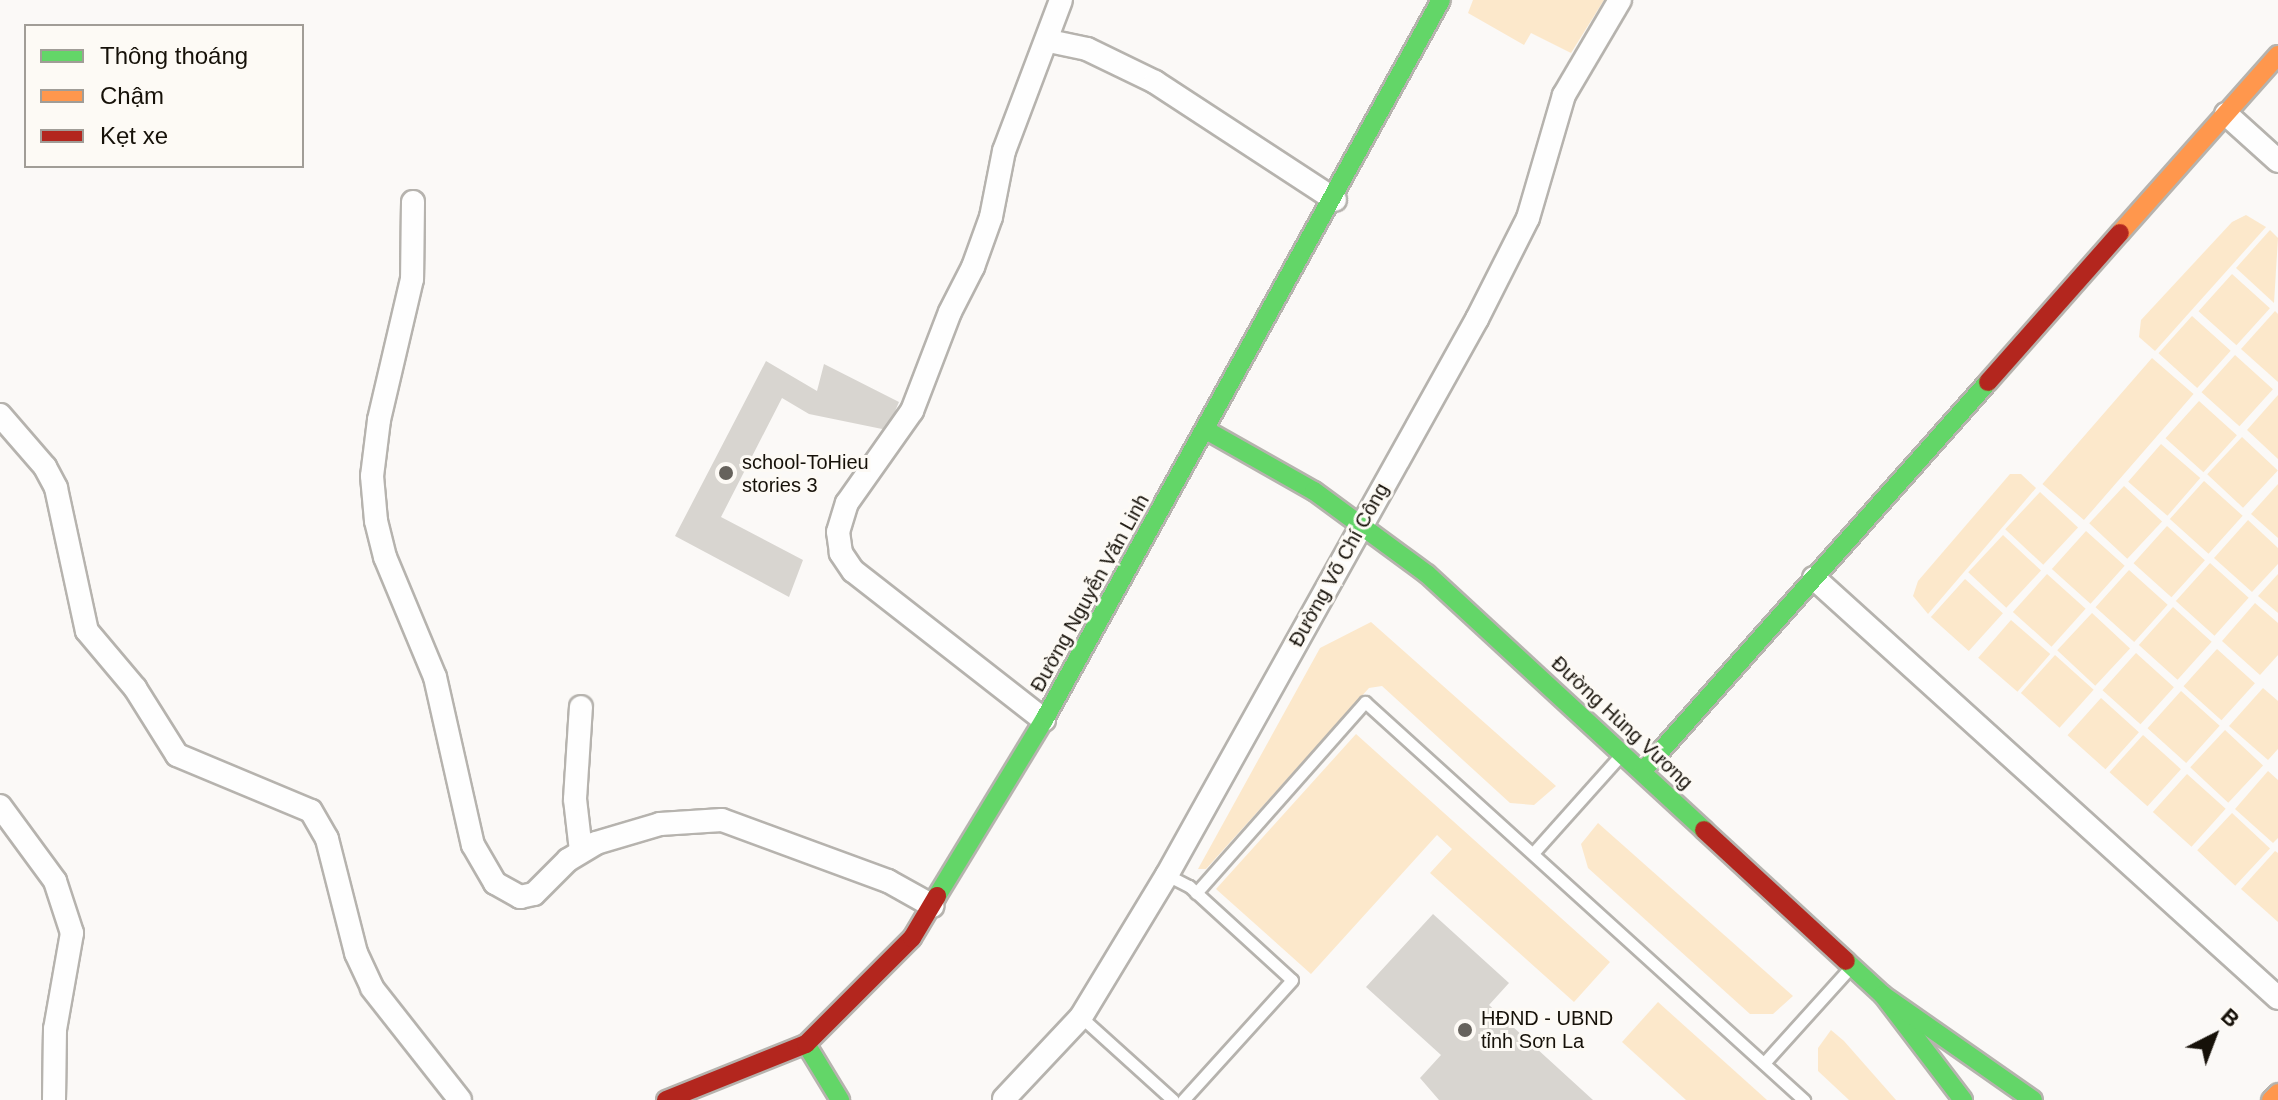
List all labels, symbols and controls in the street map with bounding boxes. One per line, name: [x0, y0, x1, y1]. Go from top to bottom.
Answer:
legend: [24, 24, 304, 168]
text: Thông thoáng: [100, 42, 248, 69]
text: Chậm: [100, 82, 164, 109]
text: Kẹt xe: [100, 122, 168, 149]
place label: school-ToHieu stories 3: [742, 450, 869, 497]
marker: school-ToHieu stories 3: [717, 464, 735, 482]
street label: Đường Võ Chí Công: [1284, 479, 1394, 651]
street label: Đường Nguyễn Văn Linh: [1026, 490, 1154, 696]
street label: Đường Hùng Vương: [1546, 651, 1698, 795]
north arrow: [2174, 996, 2254, 1076]
text: B: [2216, 1003, 2245, 1032]
place label: HĐND - UBND tỉnh Sơn La: [1481, 1006, 1613, 1053]
marker: HĐND - UBND tỉnh Sơn La: [1456, 1021, 1474, 1039]

